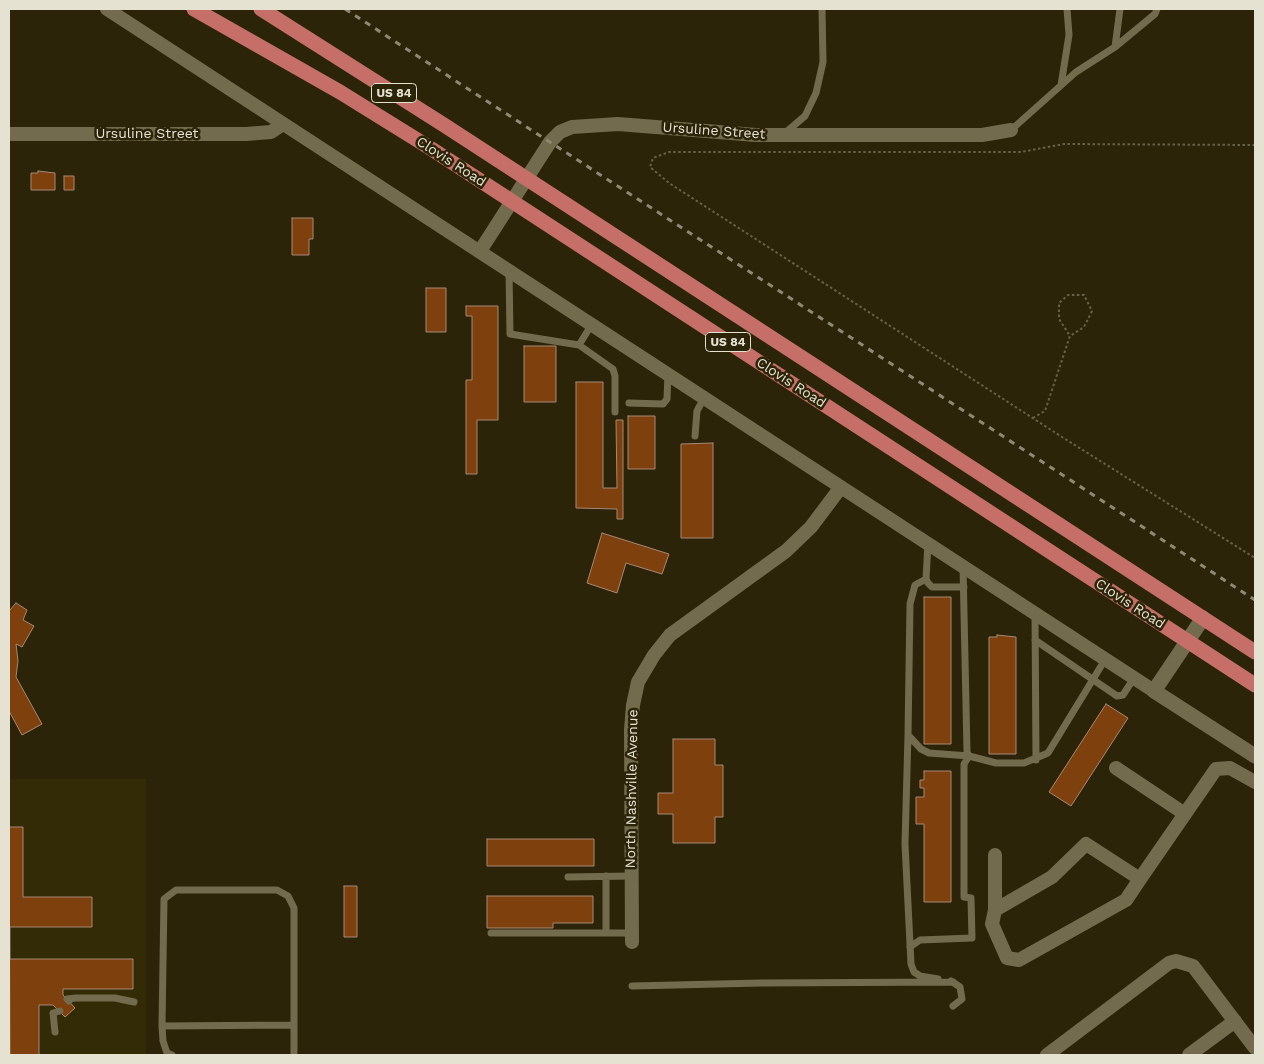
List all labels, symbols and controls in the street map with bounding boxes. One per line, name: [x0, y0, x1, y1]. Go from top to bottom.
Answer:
road number: US 84: [372, 84, 416, 102]
street label: Ursuline Street: [662, 119, 766, 143]
street label: Ursuline Street: [96, 126, 198, 142]
street label: Clovis Road: [413, 133, 489, 191]
road number: US 84: [706, 332, 750, 352]
street label: Clovis Road: [753, 354, 829, 412]
street label: Clovis Road: [1092, 575, 1168, 633]
street label: North Nashville Avenue: [622, 709, 642, 869]

